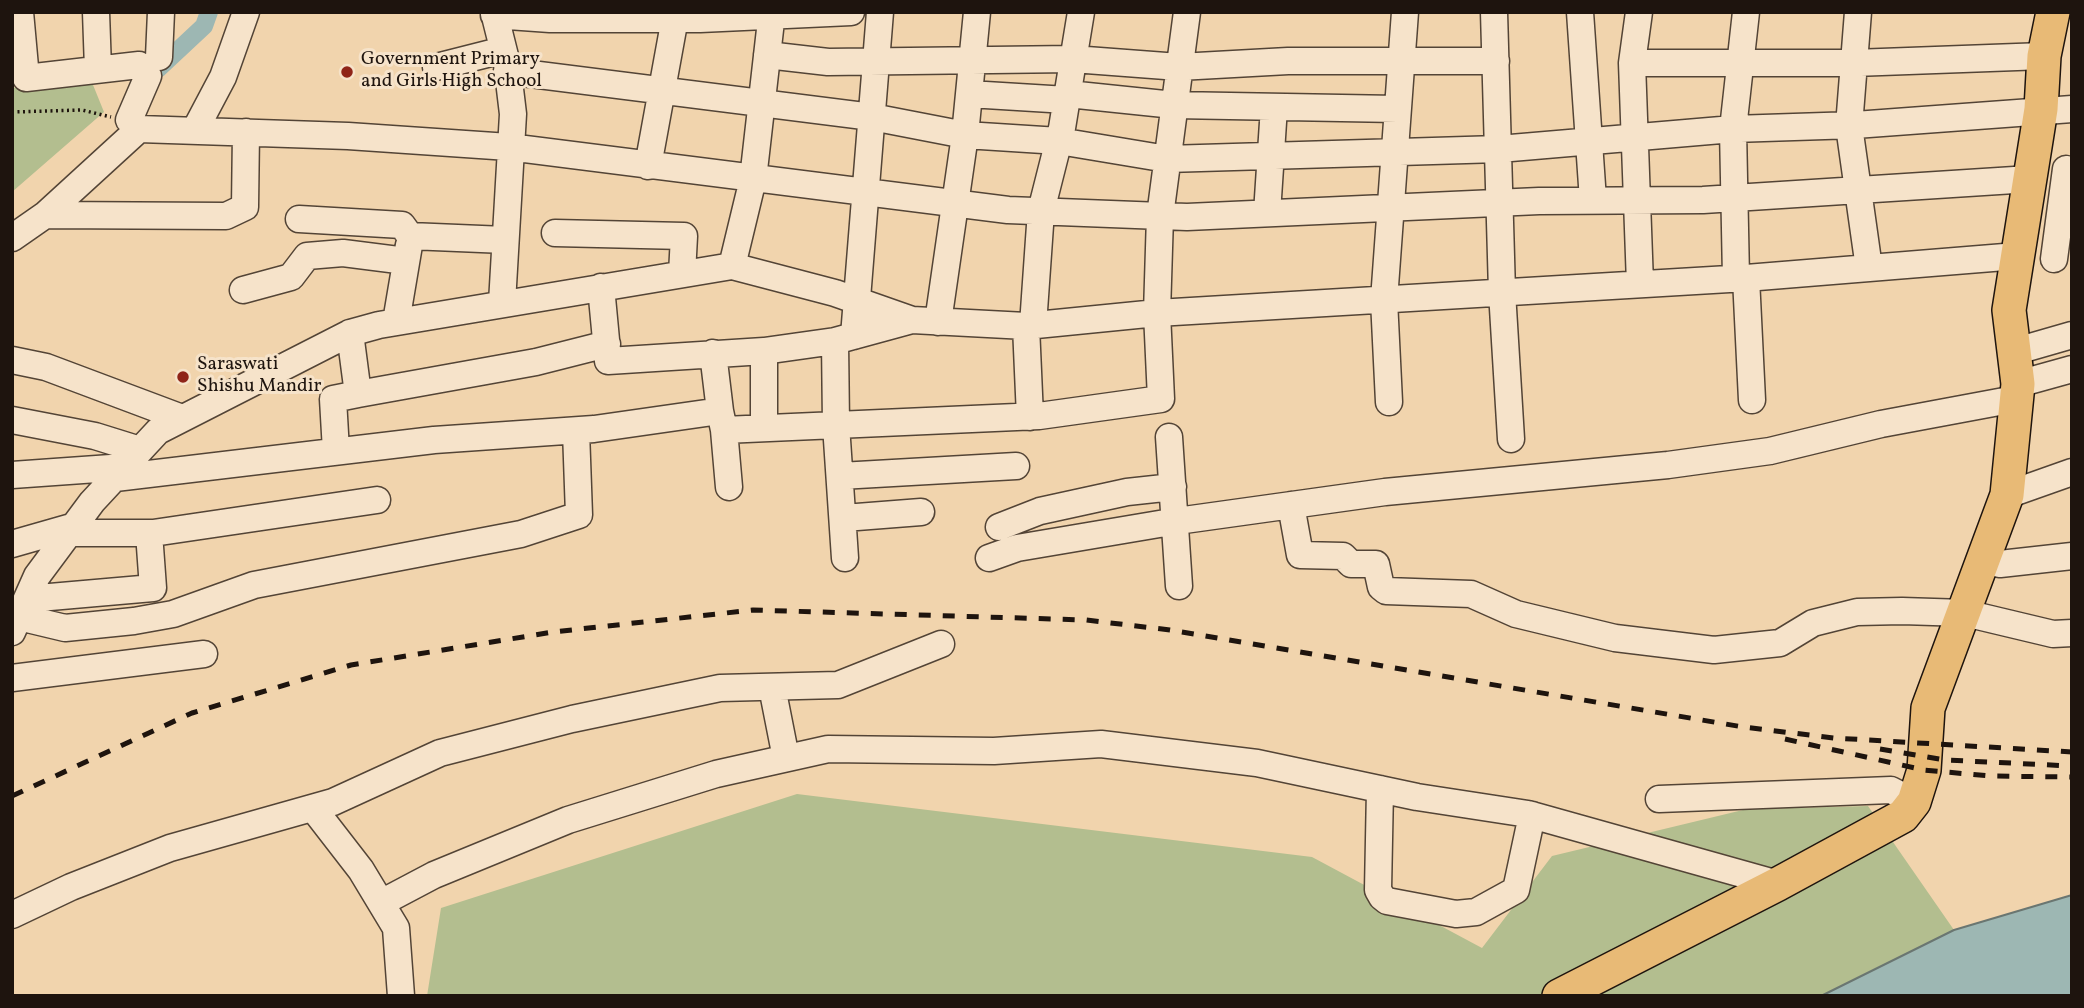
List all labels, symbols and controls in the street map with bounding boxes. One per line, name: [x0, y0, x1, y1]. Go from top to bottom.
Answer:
place label: Government Primary and Girls High School: [361, 50, 542, 94]
marker: Government Primary and Girls High School: [339, 64, 355, 80]
place label: Saraswati Shishu Mandir: [197, 355, 321, 399]
marker: Saraswati Shishu Mandir: [175, 369, 191, 385]

